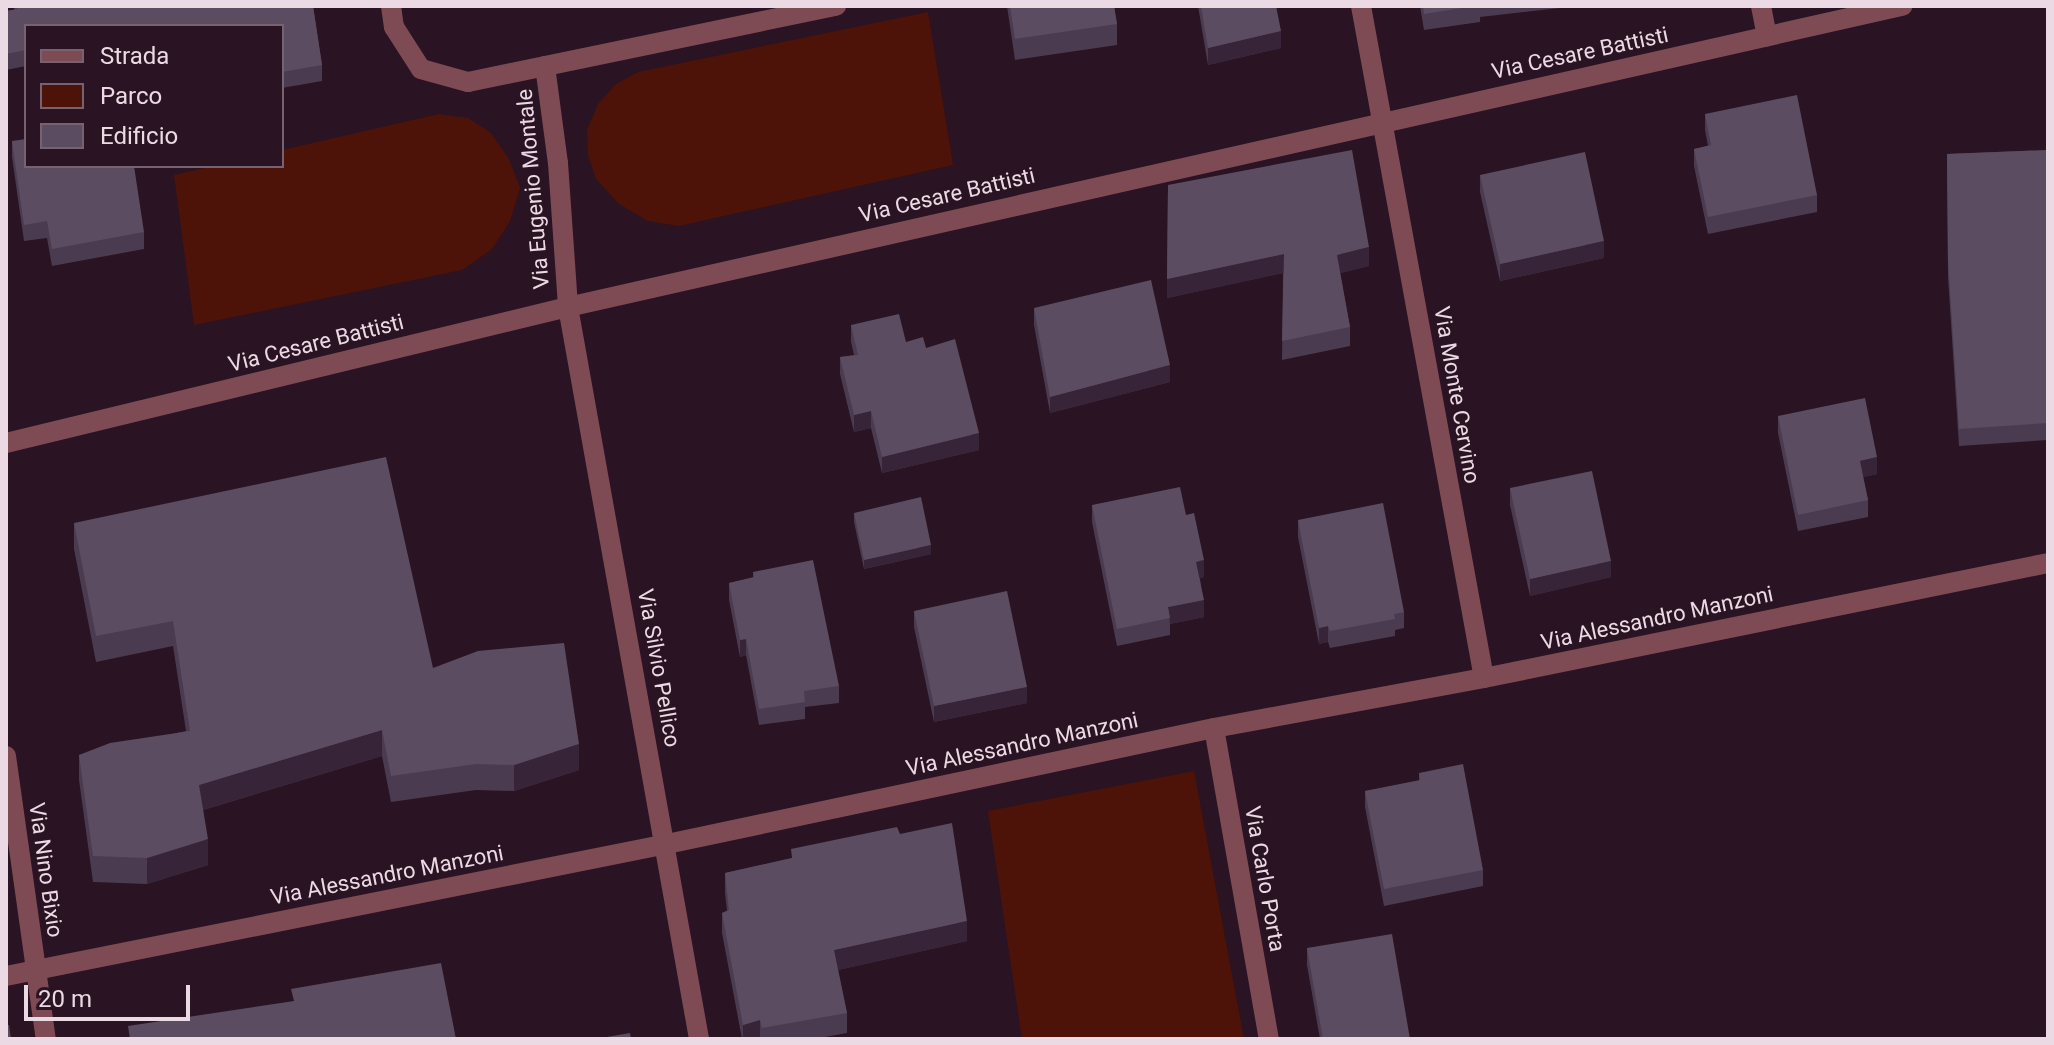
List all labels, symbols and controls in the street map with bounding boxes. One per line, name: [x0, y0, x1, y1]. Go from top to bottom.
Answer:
street label: Via Cesare Battisti: [1489, 21, 1671, 85]
legend: [24, 24, 284, 168]
text: Strada: [100, 42, 169, 70]
text: Parco: [100, 82, 162, 110]
street label: Via Eugenio Montale: [511, 88, 555, 290]
text: Edificio: [100, 122, 178, 150]
street label: Via Cesare Battisti: [856, 162, 1038, 228]
street label: Via Monte Cervino: [1428, 304, 1486, 486]
street label: Via Cesare Battisti: [226, 308, 406, 378]
street label: Via Alessandro Manzoni: [1538, 580, 1776, 656]
street label: Via Silvio Pellico: [632, 587, 686, 749]
street label: Via Alessandro Manzoni: [903, 706, 1141, 782]
street label: Via Nino Bixio: [23, 801, 69, 939]
street label: Via Carlo Porta: [1239, 804, 1291, 954]
street label: Via Alessandro Manzoni: [268, 839, 506, 911]
scale bar: [28, 969, 194, 1019]
text: 20 m: [38, 985, 92, 1013]

